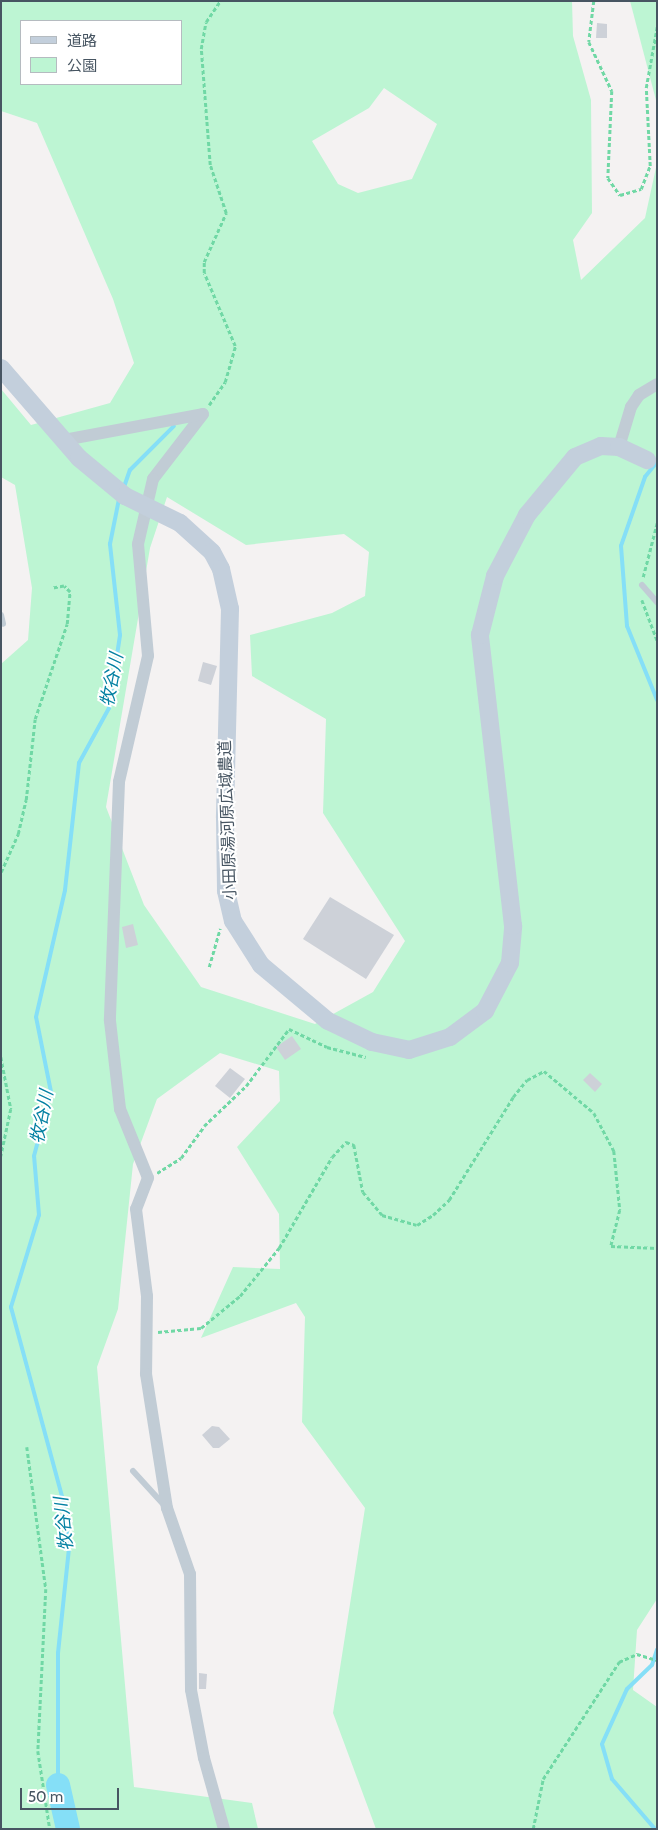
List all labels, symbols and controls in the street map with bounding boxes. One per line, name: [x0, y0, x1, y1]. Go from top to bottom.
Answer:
legend: [20, 20, 182, 85]
text: 道路: [67, 32, 97, 50]
text: 公園: [67, 57, 97, 75]
water label: 牧谷川: [96, 651, 128, 709]
street label: 小田原湯河原広域農道: [216, 740, 240, 900]
water label: 牧谷川: [26, 1088, 58, 1146]
water label: 牧谷川: [50, 1496, 78, 1552]
scale bar: [22, 1778, 121, 1810]
text: 50 m: [28, 1788, 63, 1806]

